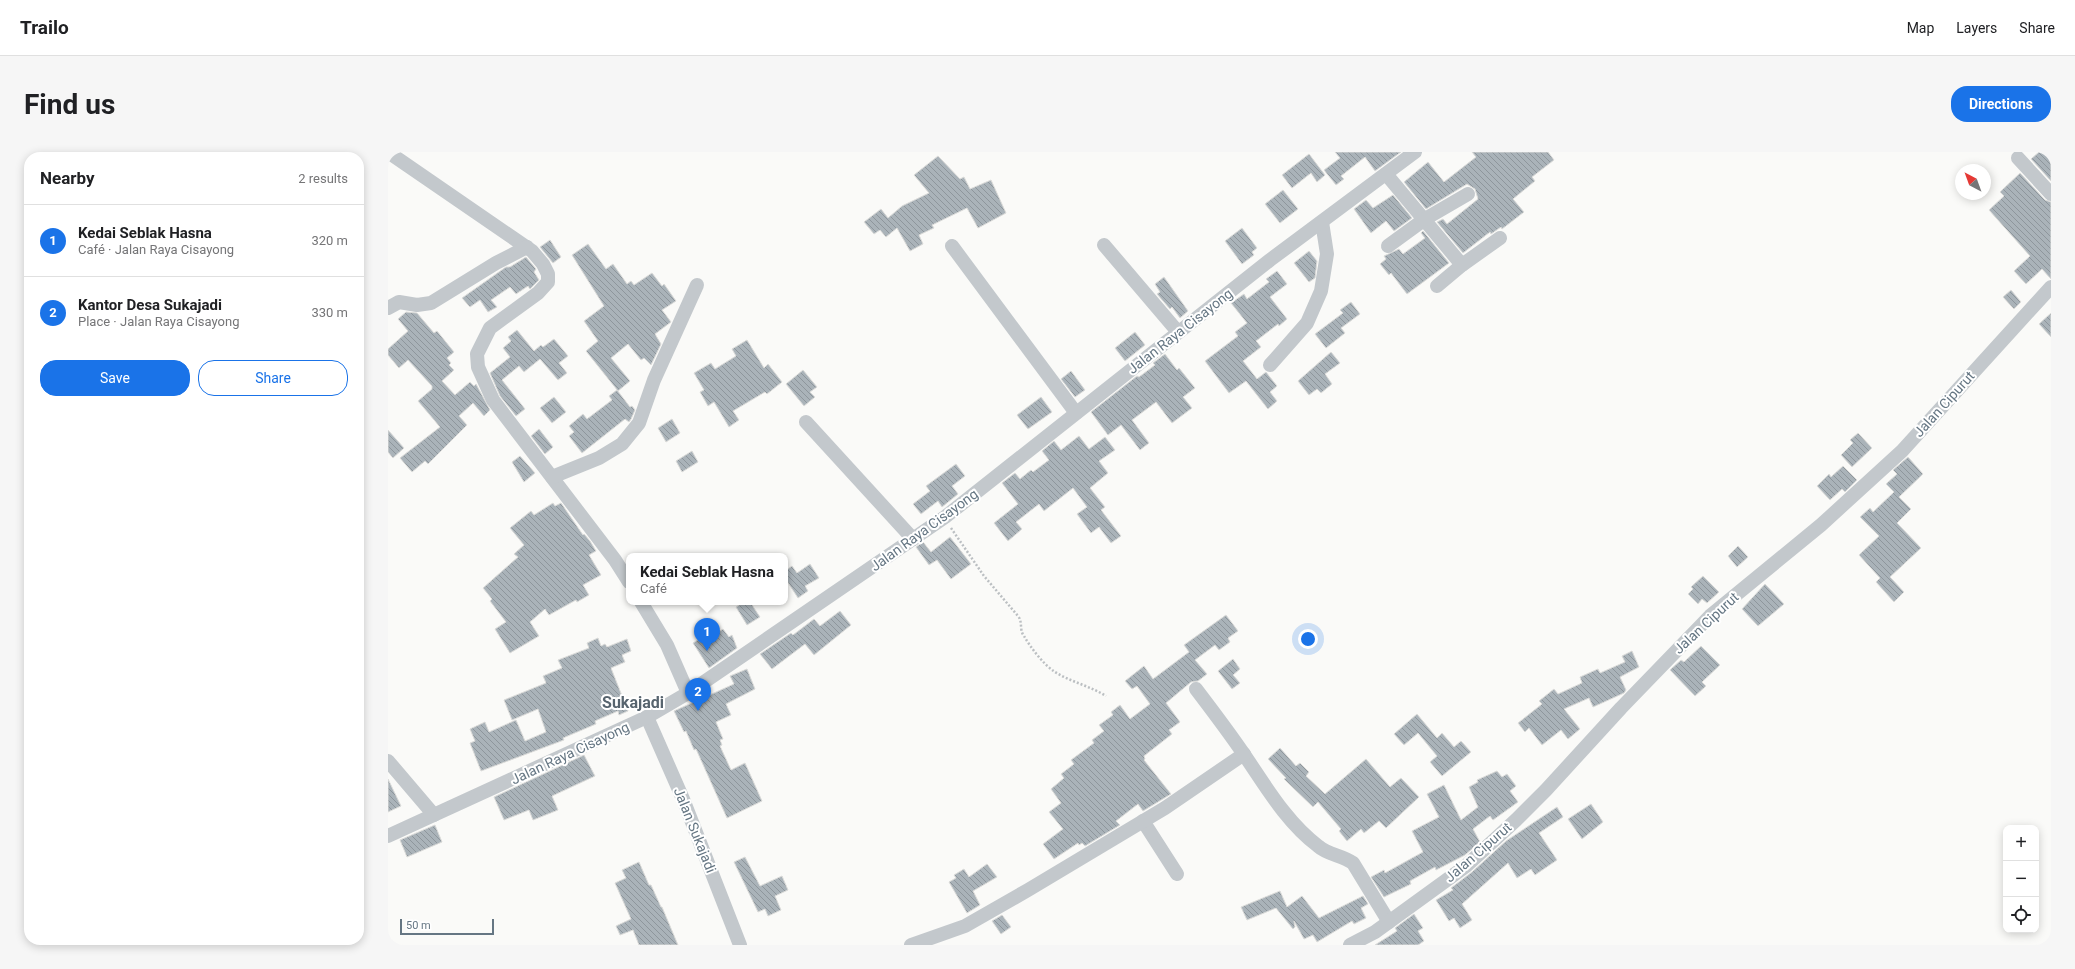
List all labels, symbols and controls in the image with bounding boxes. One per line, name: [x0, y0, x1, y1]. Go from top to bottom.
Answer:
text: Trailo: [20, 16, 69, 39]
text: Map: [1907, 20, 1934, 36]
text: Layers: [1956, 20, 1997, 36]
text: Share: [2019, 20, 2055, 36]
button: Directions: [1951, 86, 2051, 122]
text: Find us: [24, 88, 115, 121]
north arrow: [1955, 164, 1991, 200]
text: Nearby: [40, 168, 95, 188]
text: 2 results: [298, 171, 348, 186]
text: Kedai Seblak Hasna: [78, 224, 212, 242]
text: 1: [49, 233, 57, 248]
text: 320 m: [311, 233, 348, 248]
text: Café · Jalan Raya Cisayong: [78, 242, 234, 257]
street label: Jalan Raya Cisayong: [1124, 285, 1236, 377]
text: Kantor Desa Sukajadi: [78, 296, 222, 314]
text: 2: [49, 305, 57, 320]
text: 330 m: [311, 305, 348, 320]
text: Place · Jalan Raya Cisayong: [78, 314, 239, 329]
button: Save: [40, 360, 190, 396]
button: Share: [198, 360, 348, 396]
street label: Jalan Cipurut: [1910, 368, 1978, 440]
street label: Jalan Raya Cisayong: [867, 486, 981, 574]
popup: [626, 553, 788, 605]
text: Kedai Seblak Hasna: [640, 563, 774, 581]
text: Café: [640, 581, 667, 596]
street label: Jalan Cipurut: [1670, 589, 1742, 657]
pin: 1: [694, 618, 720, 651]
your location: [1298, 629, 1318, 649]
pin: 2: [685, 678, 711, 711]
district label: Sukajadi: [602, 693, 664, 712]
street label: Jalan Raya Cisayong: [508, 719, 632, 787]
street label: Jalan Sukajadi: [671, 785, 719, 875]
street label: Jalan Cipurut: [1442, 819, 1515, 885]
map controls: [2003, 825, 2039, 933]
button: +: [2003, 825, 2039, 861]
button: −: [2003, 861, 2039, 897]
button: locate: [2003, 897, 2039, 933]
scale bar: [400, 917, 494, 936]
text: 50 m: [406, 919, 431, 932]

